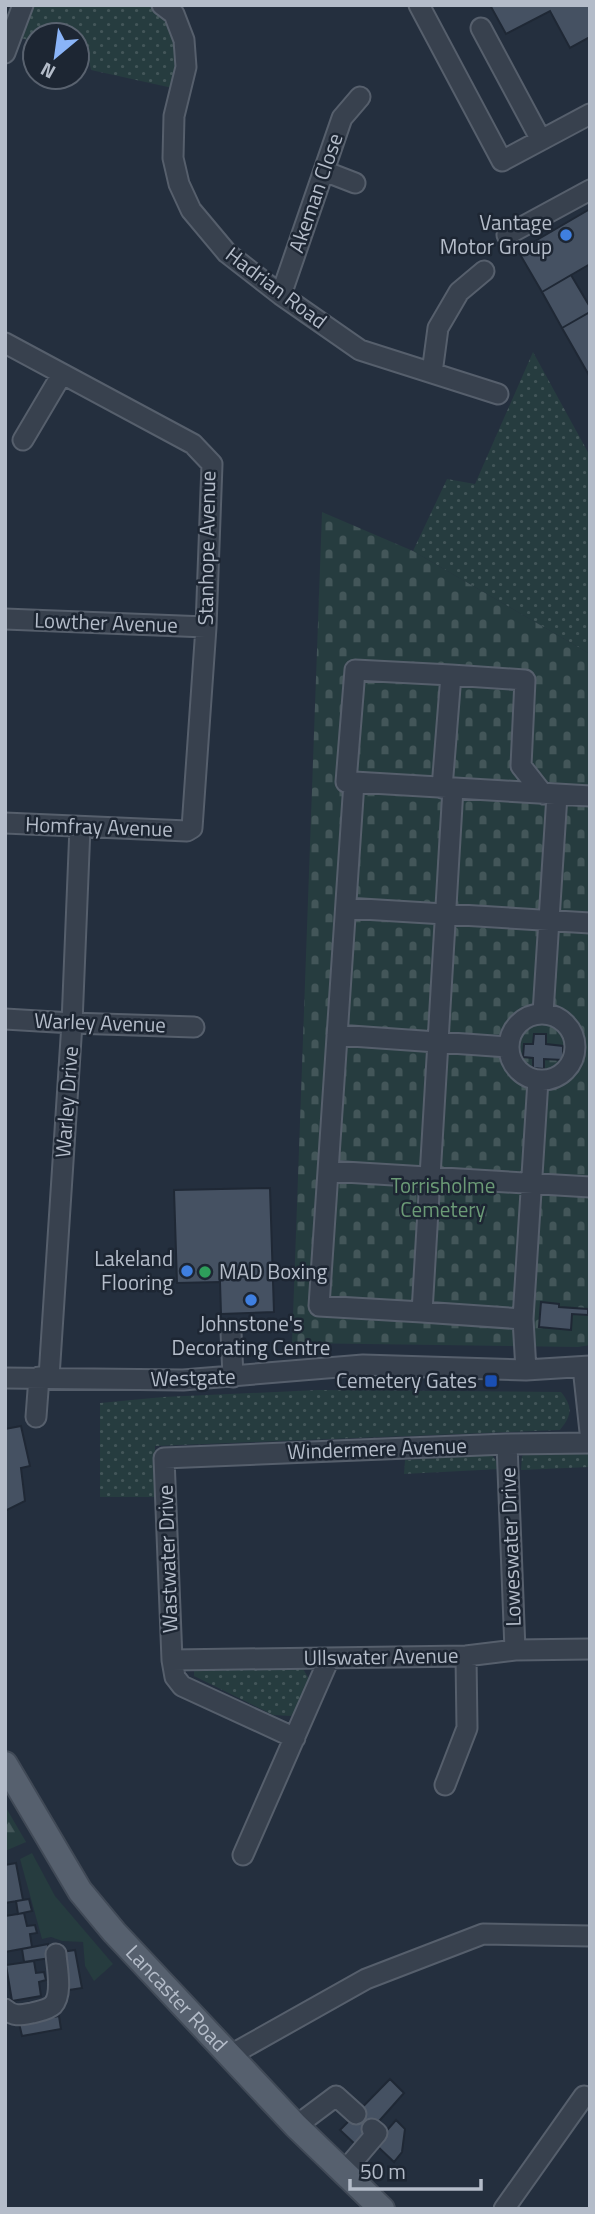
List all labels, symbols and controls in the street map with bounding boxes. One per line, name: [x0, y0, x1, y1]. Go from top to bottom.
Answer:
north arrow: [21, 21, 91, 91]
text: N: [35, 55, 60, 87]
street label: Akeman Close: [280, 129, 350, 257]
place label: Vantage Motor Group: [440, 206, 552, 262]
marker: Vantage Motor Group: [558, 227, 574, 243]
street label: Hadrian Road: [219, 238, 334, 336]
street label: Stanhope Avenue: [189, 470, 223, 626]
street label: Lowther Avenue: [34, 604, 178, 640]
street label: Homfray Avenue: [25, 807, 173, 845]
street label: Warley Avenue: [34, 1004, 166, 1040]
street label: Warley Drive: [46, 1045, 86, 1159]
park label: Torrisholme Cemetery: [391, 1169, 495, 1225]
place label: Lakeland Flooring: [94, 1242, 173, 1298]
place label: MAD Boxing: [219, 1255, 327, 1287]
marker: Lakeland Flooring: [179, 1263, 195, 1279]
marker: MAD Boxing: [197, 1264, 213, 1280]
marker: Johnstone's Decorating Centre: [243, 1292, 259, 1308]
place label: Johnstone's Decorating Centre: [172, 1307, 330, 1363]
street label: Westgate: [150, 1360, 236, 1394]
place label: Cemetery Gates: [336, 1364, 477, 1396]
marker: Cemetery Gates: [483, 1373, 499, 1389]
street label: Windermere Avenue: [287, 1429, 467, 1467]
street label: Loweswater Drive: [491, 1467, 529, 1627]
street label: Wastwater Drive: [148, 1484, 186, 1634]
street label: Ullswater Avenue: [303, 1639, 459, 1673]
street label: Lancaster Road: [119, 1937, 236, 2059]
scale bar: [350, 2148, 481, 2192]
text: 50 m: [360, 2155, 406, 2187]

